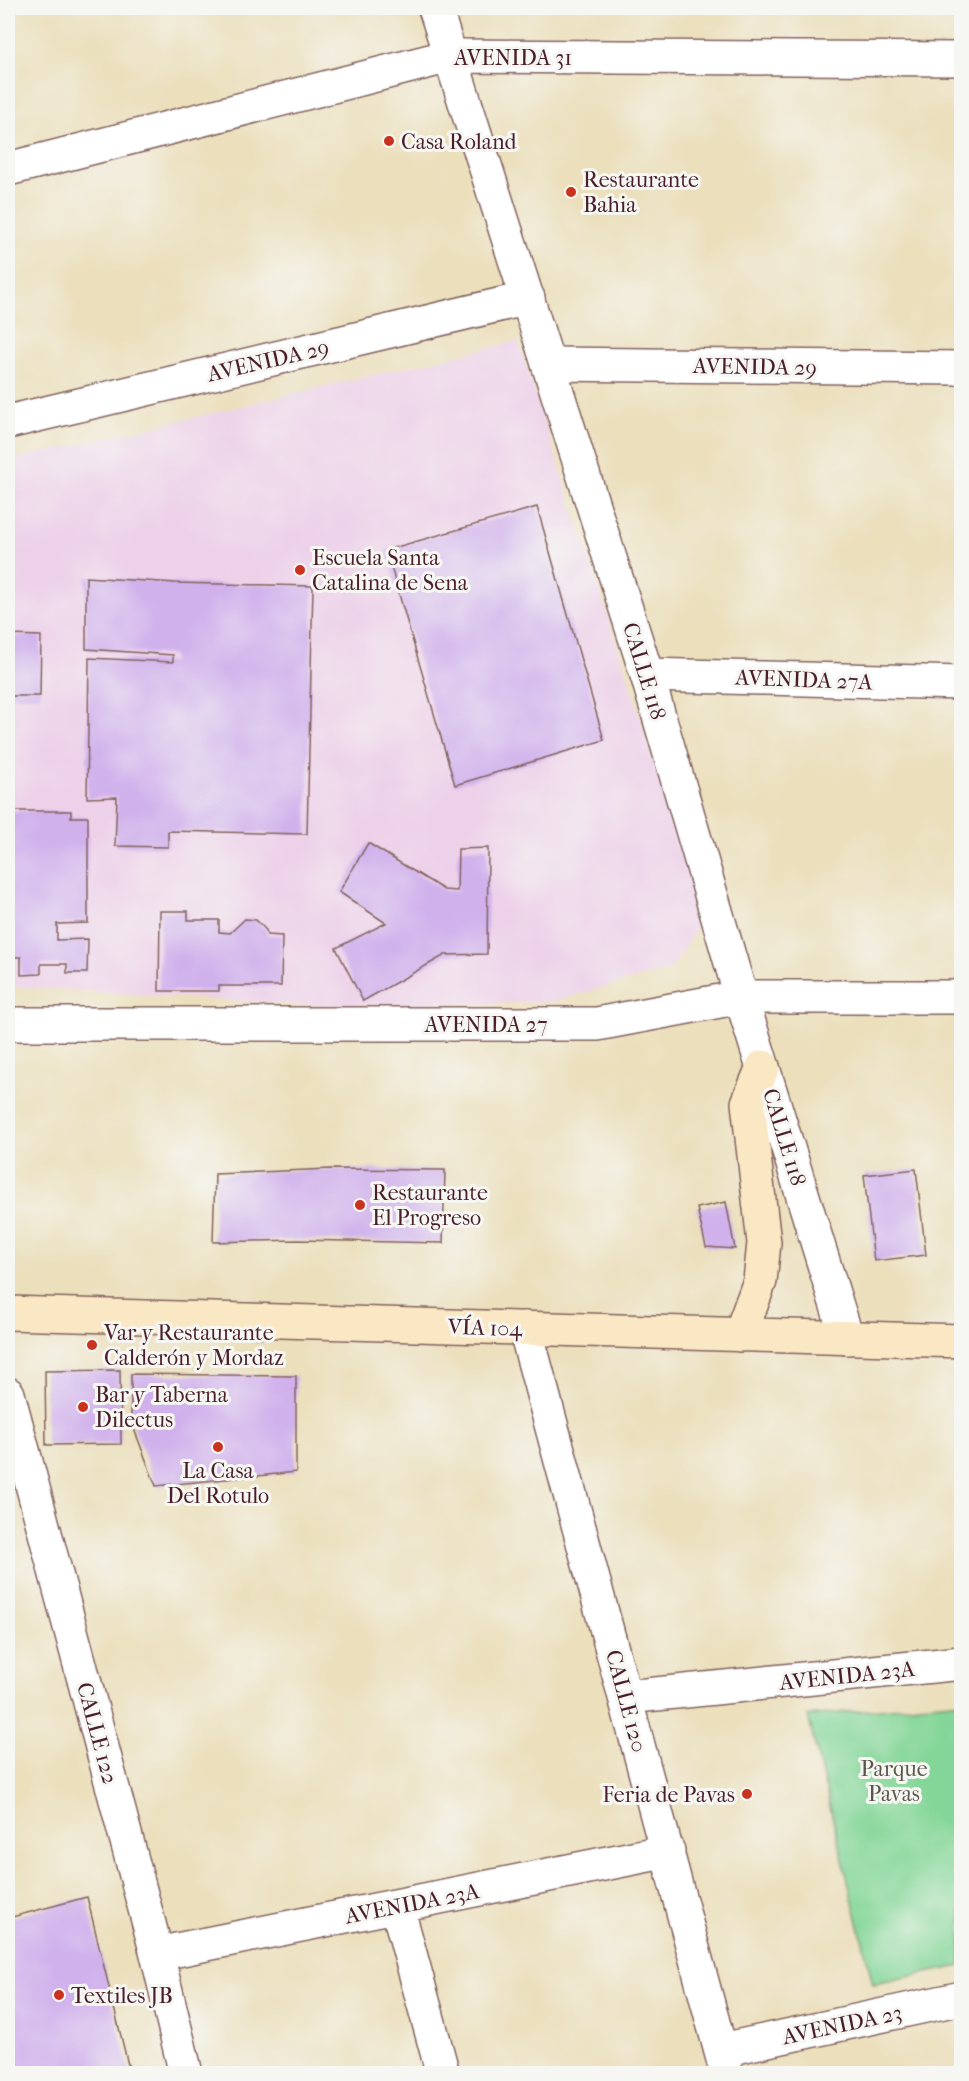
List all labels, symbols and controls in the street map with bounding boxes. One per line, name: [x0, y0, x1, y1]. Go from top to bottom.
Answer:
street label: AVENIDA 31: [453, 45, 572, 71]
place label: Casa Roland: [401, 129, 518, 155]
marker: Casa Roland: [382, 134, 396, 148]
place label: Restaurante Bahia: [583, 167, 699, 218]
marker: Restaurante Bahia: [564, 185, 578, 199]
street label: AVENIDA 29: [204, 334, 332, 388]
street label: AVENIDA 29: [692, 353, 817, 381]
place label: Escuela Santa Catalina de Sena: [312, 545, 469, 596]
marker: Escuela Santa Catalina de Sena: [293, 563, 307, 577]
street label: CALLE 118: [617, 619, 671, 723]
street label: AVENIDA 27A: [734, 665, 874, 695]
street label: AVENIDA 27: [423, 1012, 548, 1038]
street label: CALLE 118: [757, 1085, 811, 1189]
place label: Restaurante El Progreso: [372, 1180, 488, 1231]
marker: Restaurante El Progreso: [353, 1198, 367, 1212]
street label: VÍA 104: [446, 1313, 524, 1342]
place label: Var y Restaurante Calderón y Mordaz: [103, 1320, 284, 1371]
marker: Var y Restaurante Calderón y Mordaz: [85, 1338, 99, 1352]
place label: Bar y Taberna Dilectus: [95, 1382, 229, 1433]
marker: Bar y Taberna Dilectus: [76, 1400, 90, 1414]
marker: La Casa Del Rotulo: [211, 1440, 225, 1454]
place label: La Casa Del Rotulo: [167, 1458, 269, 1509]
street label: CALLE 120: [600, 1647, 652, 1755]
street label: AVENIDA 23A: [777, 1656, 917, 1696]
street label: CALLE 122: [71, 1680, 123, 1787]
park label: Parque Pavas: [860, 1756, 928, 1807]
place label: Feria de Pavas: [602, 1782, 735, 1808]
marker: Feria de Pavas: [740, 1787, 754, 1801]
street label: AVENIDA 23A: [342, 1878, 482, 1930]
place label: Textiles JB: [71, 1983, 173, 2009]
marker: Textiles JB: [52, 1988, 66, 2002]
street label: AVENIDA 23: [779, 2000, 904, 2051]

